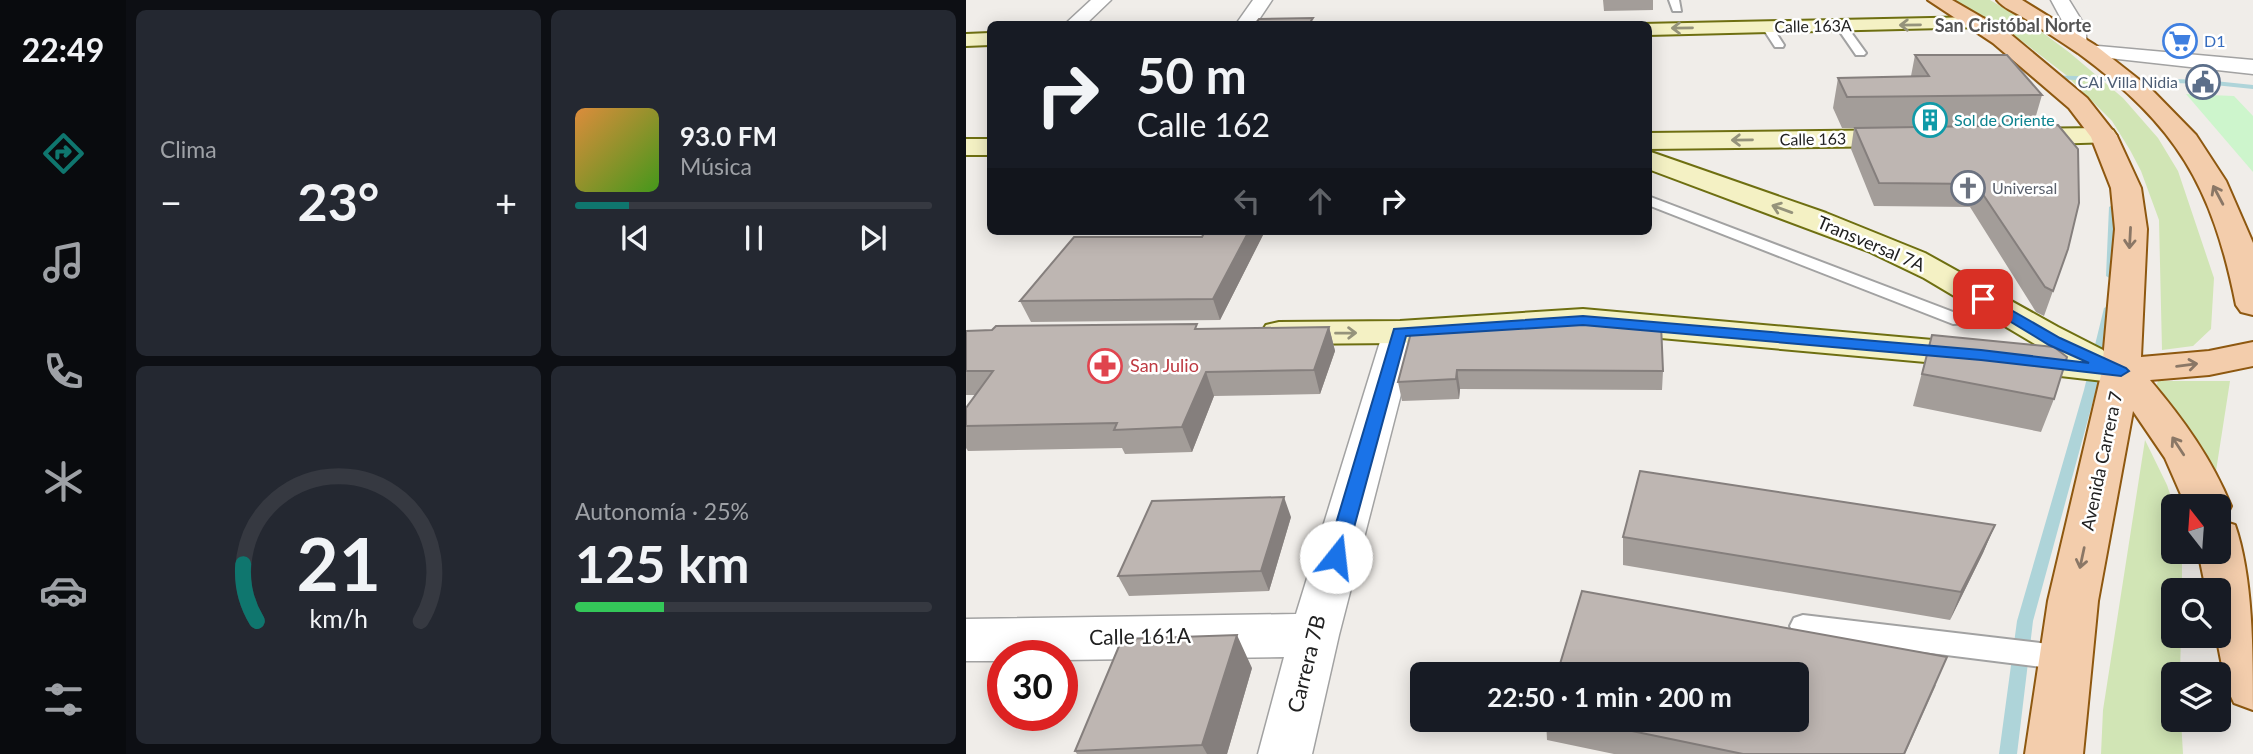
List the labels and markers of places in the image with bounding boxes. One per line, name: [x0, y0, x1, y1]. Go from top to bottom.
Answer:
supermarket icon: D1: [2161, 22, 2199, 60]
place label: D1: [2204, 31, 2225, 50]
public building icon: CAI Villa Nidia: [2184, 63, 2222, 101]
place label: CAI Villa Nidia: [2078, 72, 2178, 91]
building icon: Sol de Oriente: [1911, 101, 1949, 139]
place label: Sol de Oriente: [1954, 110, 2055, 129]
church icon: Universal: [1949, 169, 1987, 207]
place label: Universal: [1992, 178, 2057, 197]
pin: [1953, 269, 2013, 329]
pharmacy icon: San Julio: [1086, 347, 1124, 385]
place label: San Julio: [1130, 354, 1199, 376]

